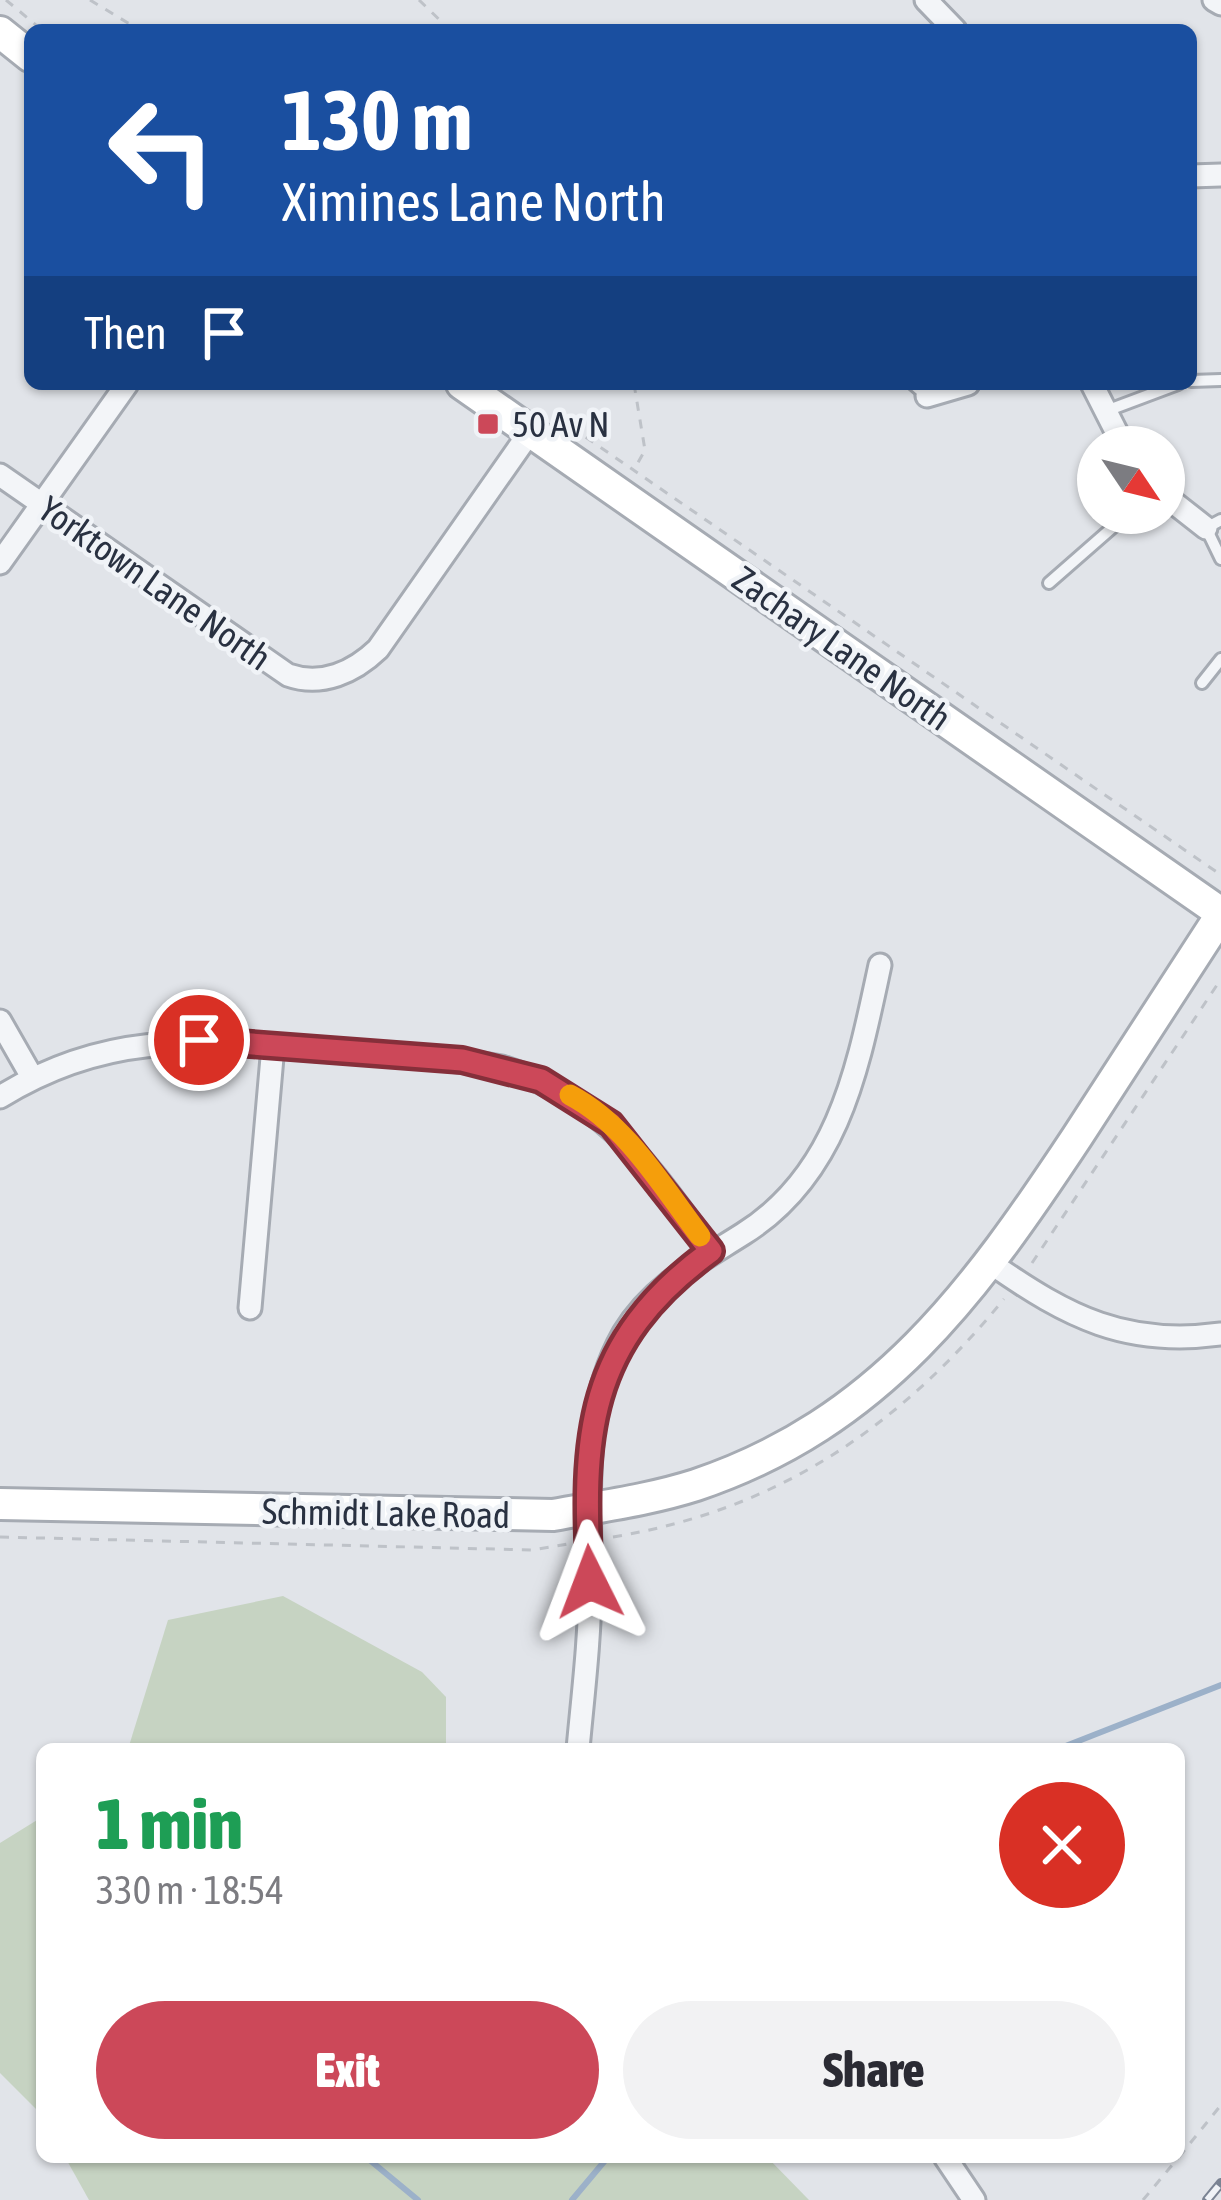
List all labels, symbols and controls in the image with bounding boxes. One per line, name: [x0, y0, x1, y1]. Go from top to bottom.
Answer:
icon: left: [84, 72, 240, 228]
text: 130 m: [282, 72, 472, 168]
text: Ximines Lane North: [282, 171, 666, 232]
icon: arrive: [191, 300, 257, 366]
text: Then: [84, 307, 167, 359]
place label: 50 Av N: [512, 403, 609, 445]
marker: 50 Av N: [475, 411, 501, 437]
north arrow: [1077, 426, 1185, 534]
map controls: [1077, 426, 1185, 534]
street label: Yorktown Lane North: [31, 487, 279, 679]
street label: Zachary Lane North: [725, 557, 959, 739]
pin: [148, 989, 250, 1091]
icon: arrive: [166, 1007, 232, 1073]
street label: Schmidt Lake Road: [262, 1490, 510, 1536]
position arrow: [527, 1519, 653, 1645]
text: 1 min: [96, 1782, 243, 1864]
button: close: [999, 1782, 1125, 1908]
text: 330 m · 18:54: [96, 1868, 284, 1912]
button: Exit: [96, 2001, 599, 2139]
button: Share: [623, 2001, 1125, 2139]

